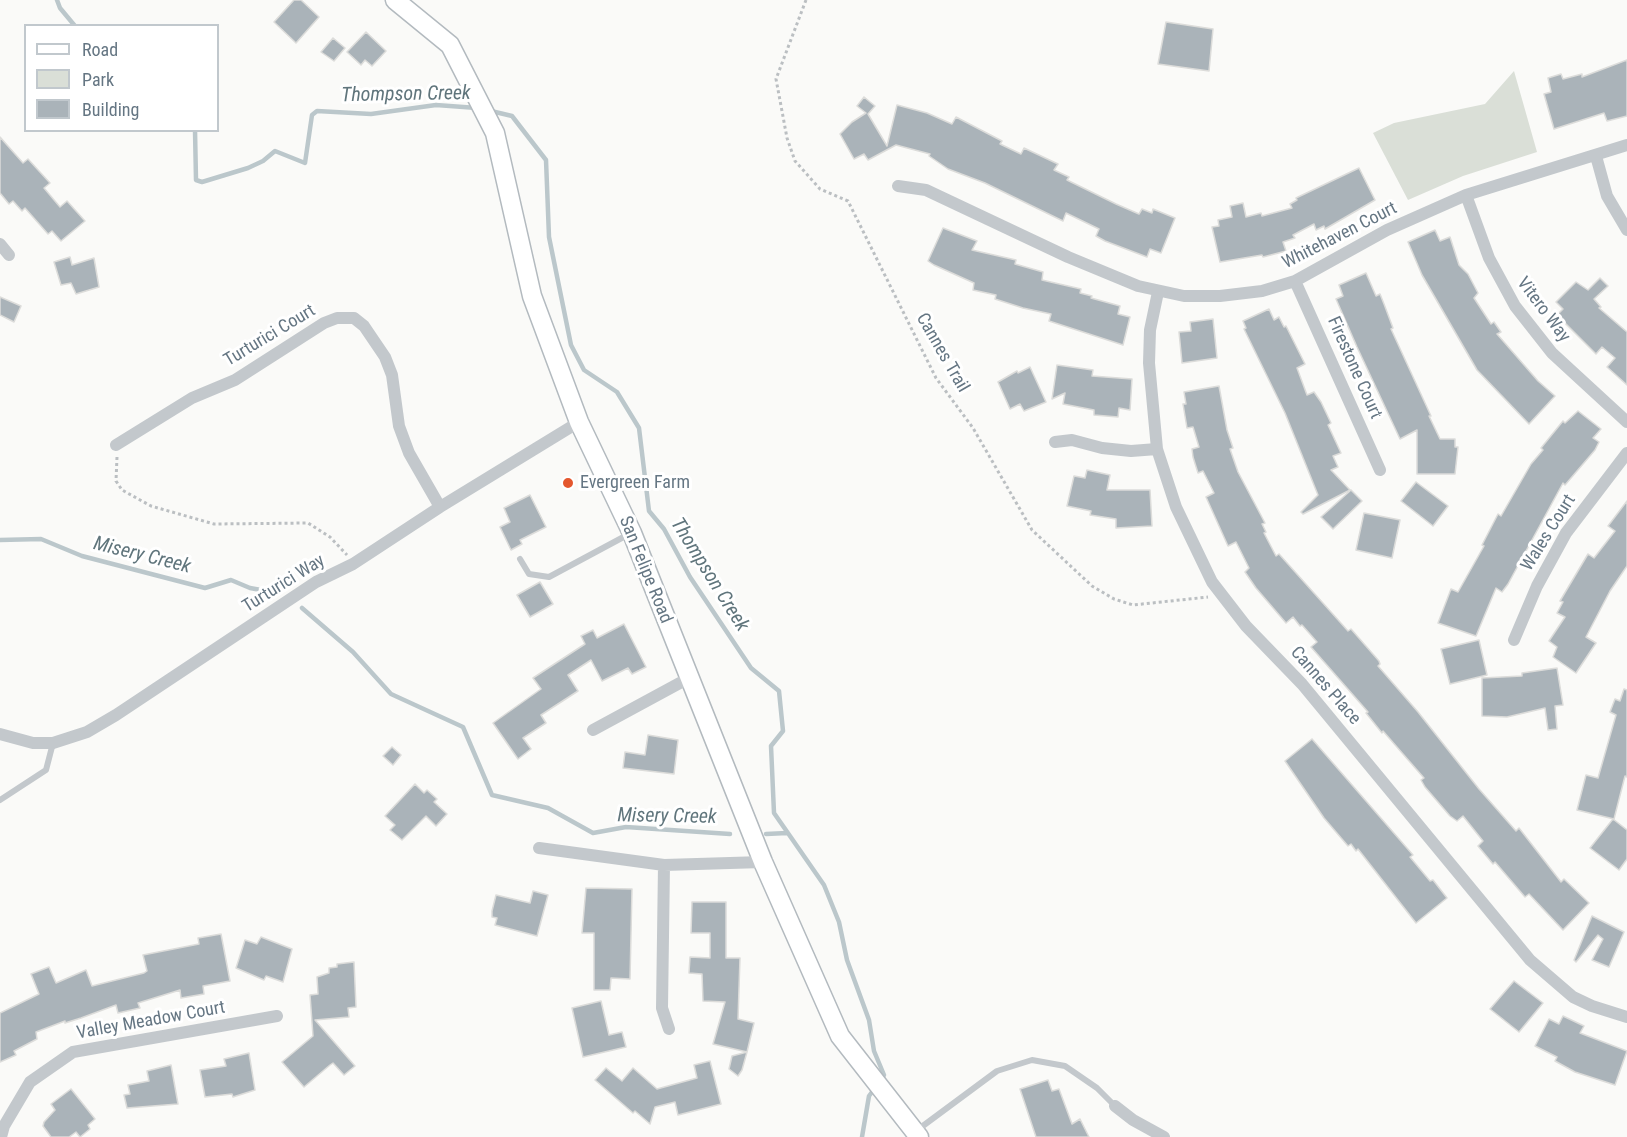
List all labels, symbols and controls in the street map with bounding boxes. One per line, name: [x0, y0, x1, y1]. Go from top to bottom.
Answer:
legend: [24, 24, 219, 132]
text: Road: [82, 39, 118, 60]
text: Park: [82, 69, 114, 90]
water label: Thompson Creek: [341, 82, 471, 108]
text: Building: [82, 99, 139, 120]
street label: Whitehaven Court: [1279, 198, 1401, 274]
street label: Vitero Way: [1512, 273, 1574, 347]
street label: Turturici Court: [220, 300, 320, 372]
street label: Cannes Trail: [911, 310, 973, 396]
street label: Firestone Court: [1322, 314, 1386, 422]
place label: Evergreen Farm: [580, 472, 690, 494]
marker: Evergreen Farm: [561, 476, 575, 490]
street label: Wales Court: [1517, 491, 1581, 575]
street label: San Felipe Road: [614, 513, 676, 627]
water label: Thompson Creek: [664, 514, 754, 636]
water label: Misery Creek: [91, 532, 193, 580]
street label: Turturici Way: [239, 550, 329, 618]
street label: Cannes Place: [1285, 642, 1365, 730]
water label: Misery Creek: [617, 804, 717, 830]
street label: Valley Meadow Court: [75, 997, 227, 1045]

